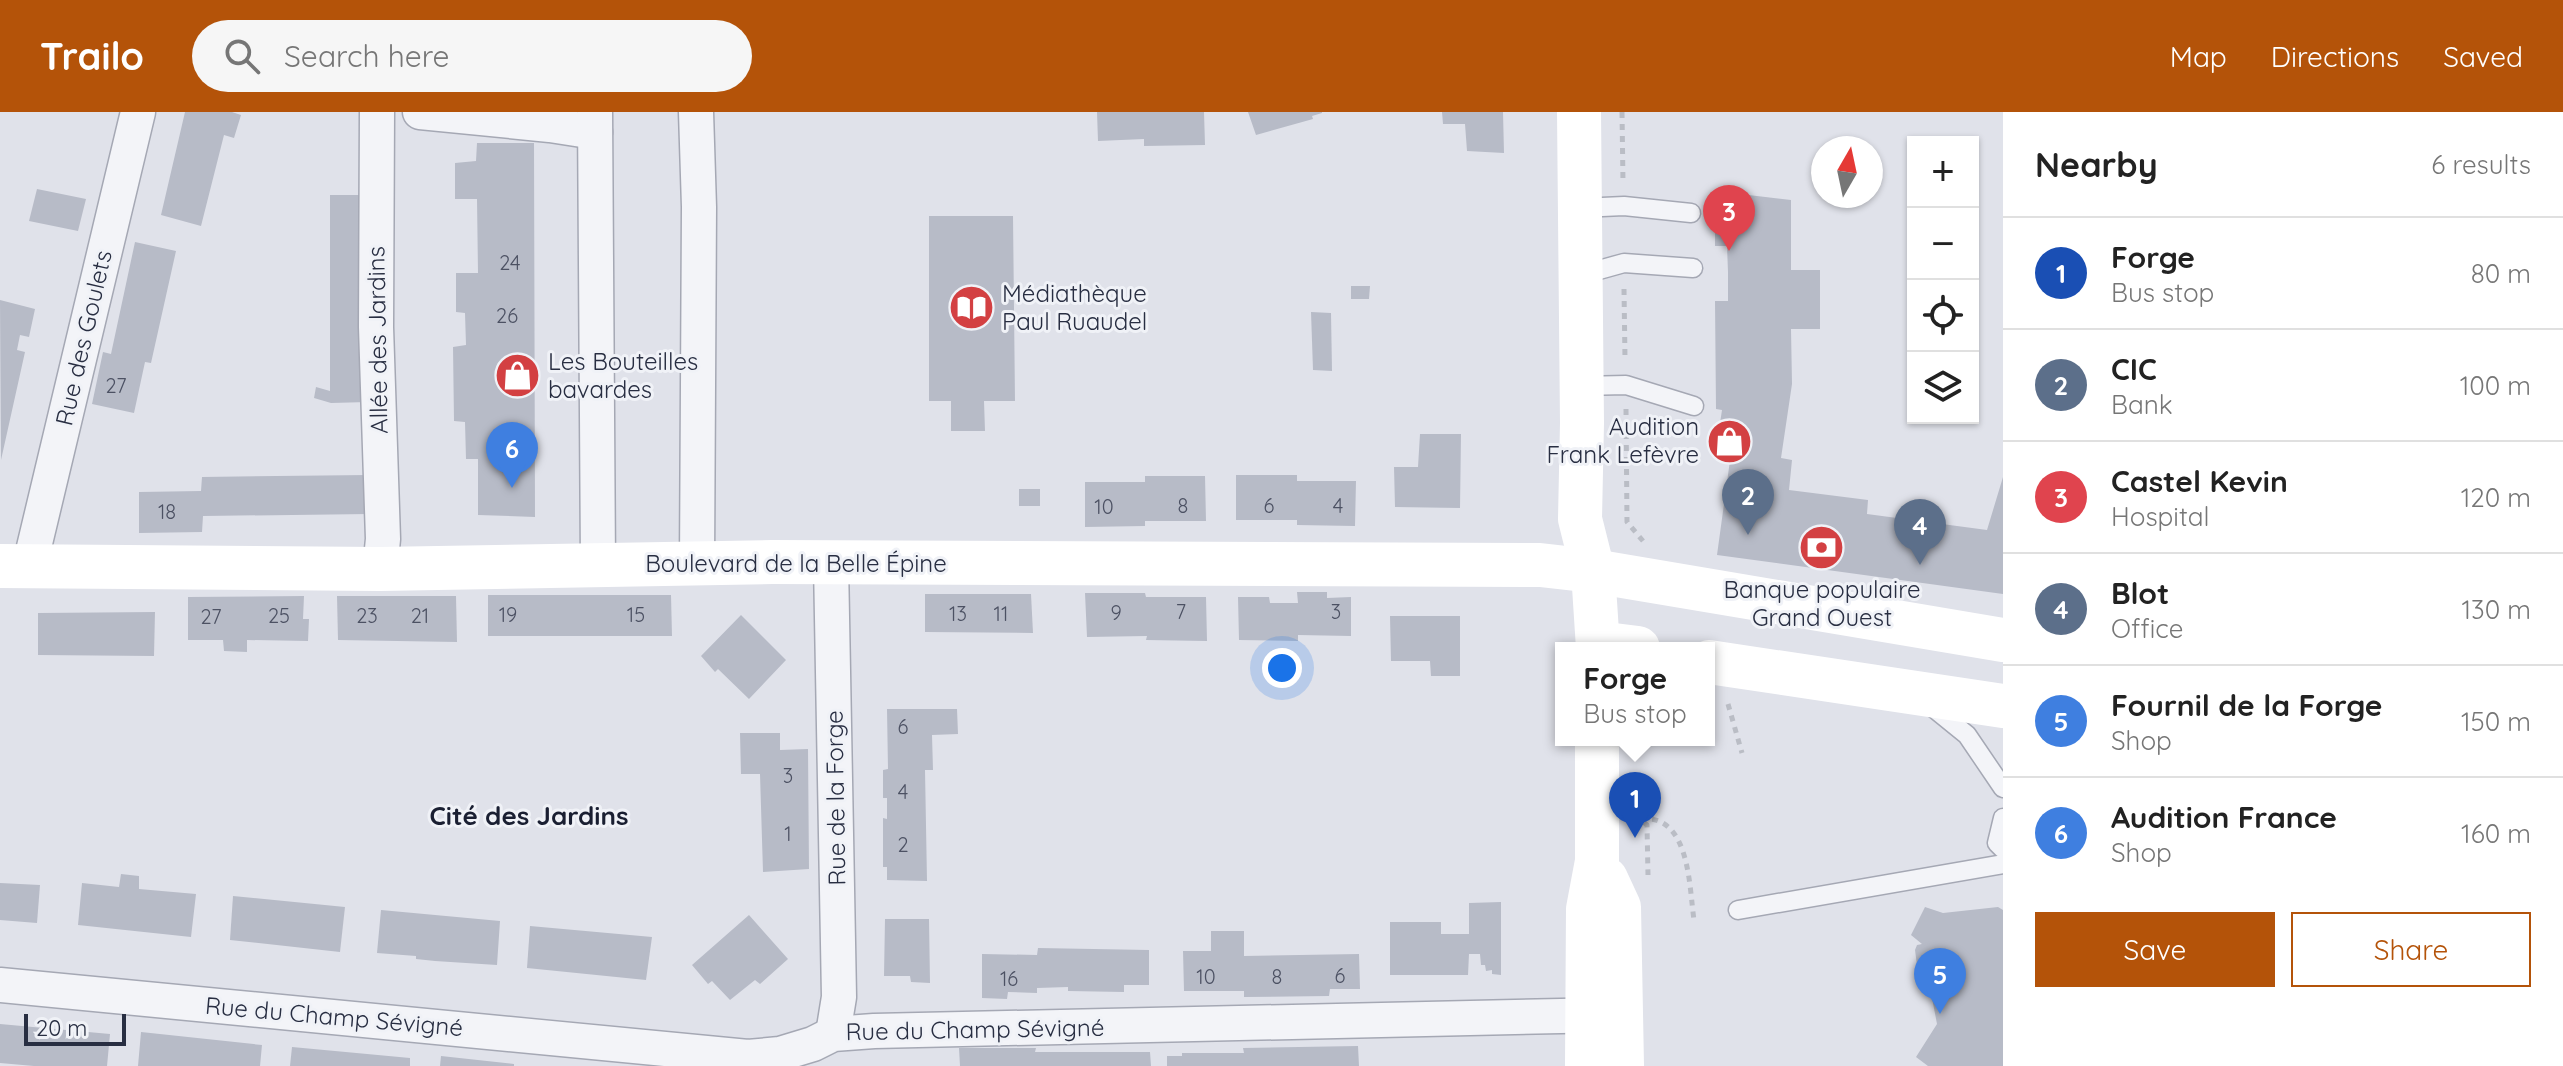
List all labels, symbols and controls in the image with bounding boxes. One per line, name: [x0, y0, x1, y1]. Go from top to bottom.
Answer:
search box: [192, 20, 752, 92]
text: Trailo: [40, 32, 144, 80]
icon: search: [220, 34, 264, 78]
text: Search here: [284, 37, 450, 75]
text: Map: [2170, 39, 2227, 74]
text: Directions: [2271, 39, 2399, 74]
text: Saved: [2443, 39, 2523, 74]
north arrow: [1811, 136, 1883, 208]
map controls: [1907, 136, 1979, 424]
button: +: [1907, 136, 1979, 208]
text: Nearby: [2035, 143, 2158, 186]
text: 6 results: [2431, 148, 2531, 181]
pin: 3: [1703, 185, 1755, 251]
button: −: [1907, 208, 1979, 280]
text: Forge: [2111, 238, 2195, 276]
street label: Allée des Jardins: [360, 246, 394, 434]
street label: Rue des Goulets: [48, 247, 118, 428]
house number: 24: [499, 250, 521, 275]
text: 1: [2056, 257, 2066, 290]
text: 80 m: [2471, 257, 2531, 290]
text: Bus stop: [2111, 276, 2214, 309]
place label: Médiathèque Paul Ruaudel: [1002, 278, 1147, 336]
button: locate: [1907, 280, 1979, 352]
library icon: Médiathèque Paul Ruaudel: [947, 284, 995, 332]
house number: 26: [496, 303, 518, 328]
place label: Les Bouteilles bavardes: [548, 346, 698, 404]
text: CIC: [2111, 350, 2157, 388]
shop icon: Les Bouteilles bavardes: [493, 352, 541, 400]
button: layers: [1907, 352, 1979, 424]
text: 2: [2054, 369, 2068, 402]
text: 100 m: [2460, 369, 2531, 402]
house number: 27: [106, 373, 126, 398]
text: Bank: [2111, 388, 2173, 421]
place label: Audition Frank Lefèvre: [1546, 411, 1699, 469]
shop icon: Audition Frank Lefèvre: [1706, 417, 1754, 465]
pin: 6: [486, 422, 538, 488]
text: Castel Kevin: [2111, 462, 2288, 500]
pin: 2: [1722, 469, 1774, 535]
text: 3: [2054, 481, 2068, 514]
text: 120 m: [2461, 481, 2531, 514]
house number: 8: [1178, 493, 1188, 518]
house number: 6: [1264, 493, 1275, 518]
house number: 4: [1333, 493, 1343, 518]
house number: 10: [1094, 494, 1114, 519]
house number: 18: [158, 499, 176, 524]
pin: 4: [1894, 499, 1946, 565]
text: Hospital: [2111, 500, 2210, 533]
bank icon: Banque populaire Grand Ouest: [1798, 524, 1846, 572]
street label: Boulevard de la Belle Épine: [645, 548, 947, 578]
place label: Banque populaire Grand Ouest: [1723, 574, 1921, 632]
text: Blot: [2111, 574, 2169, 612]
text: 4: [2053, 593, 2069, 626]
text: 130 m: [2461, 593, 2531, 626]
house number: 7: [1176, 599, 1186, 624]
house number: 3: [1331, 599, 1341, 624]
house number: 9: [1110, 600, 1122, 625]
house number: 13: [949, 601, 967, 626]
house number: 11: [994, 601, 1008, 626]
house number: 19: [499, 602, 517, 627]
house number: 15: [627, 602, 645, 627]
house number: 25: [268, 603, 290, 628]
house number: 23: [356, 603, 378, 628]
house number: 21: [411, 603, 429, 628]
house number: 27: [201, 604, 221, 629]
text: Office: [2111, 612, 2183, 645]
popup: [1555, 642, 1715, 746]
your location: [1262, 648, 1302, 688]
text: Forge: [1583, 659, 1667, 697]
text: Fournil de la Forge: [2111, 686, 2382, 724]
text: Bus stop: [1583, 697, 1687, 730]
text: 5: [2054, 705, 2068, 738]
text: 150 m: [2461, 705, 2531, 738]
street label: Rue de la Forge: [818, 710, 852, 886]
house number: 6: [898, 714, 909, 739]
text: Shop: [2111, 724, 2172, 757]
house number: 3: [783, 763, 793, 788]
pin: 1: [1609, 772, 1661, 838]
house number: 4: [898, 779, 908, 804]
text: Audition France: [2111, 798, 2337, 836]
district label: Cité des Jardins: [430, 799, 628, 832]
text: 6: [2054, 817, 2068, 850]
text: 160 m: [2461, 817, 2531, 850]
house number: 1: [784, 821, 792, 846]
house number: 2: [897, 832, 909, 857]
text: Shop: [2111, 836, 2172, 869]
button: Save: [2035, 912, 2275, 987]
button: Share: [2291, 912, 2531, 987]
pin: 5: [1914, 948, 1966, 1014]
house number: 6: [1335, 963, 1346, 988]
house number: 10: [1196, 964, 1216, 989]
house number: 8: [1272, 964, 1282, 989]
house number: 16: [1000, 966, 1018, 991]
street label: Rue du Champ Sévigné: [204, 990, 464, 1042]
scale bar: [24, 1010, 126, 1046]
street label: Rue du Champ Sévigné: [845, 1012, 1105, 1046]
text: 20 m: [36, 1014, 87, 1042]

